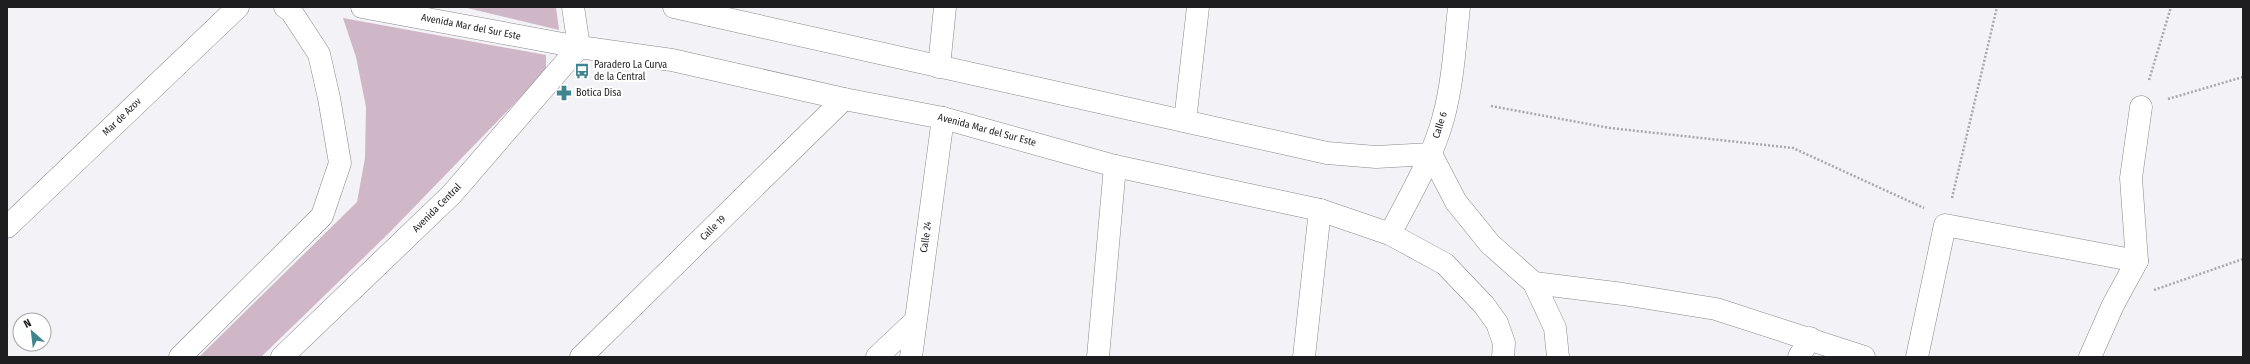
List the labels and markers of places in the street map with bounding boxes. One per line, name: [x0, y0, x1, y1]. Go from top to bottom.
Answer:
place label: Paradero La Curva de la Central: [594, 59, 667, 83]
bus stop icon: Paradero La Curva de la Central: [573, 62, 591, 80]
pharmacy icon: Botica Disa: [555, 84, 573, 102]
place label: Botica Disa: [576, 87, 621, 99]

